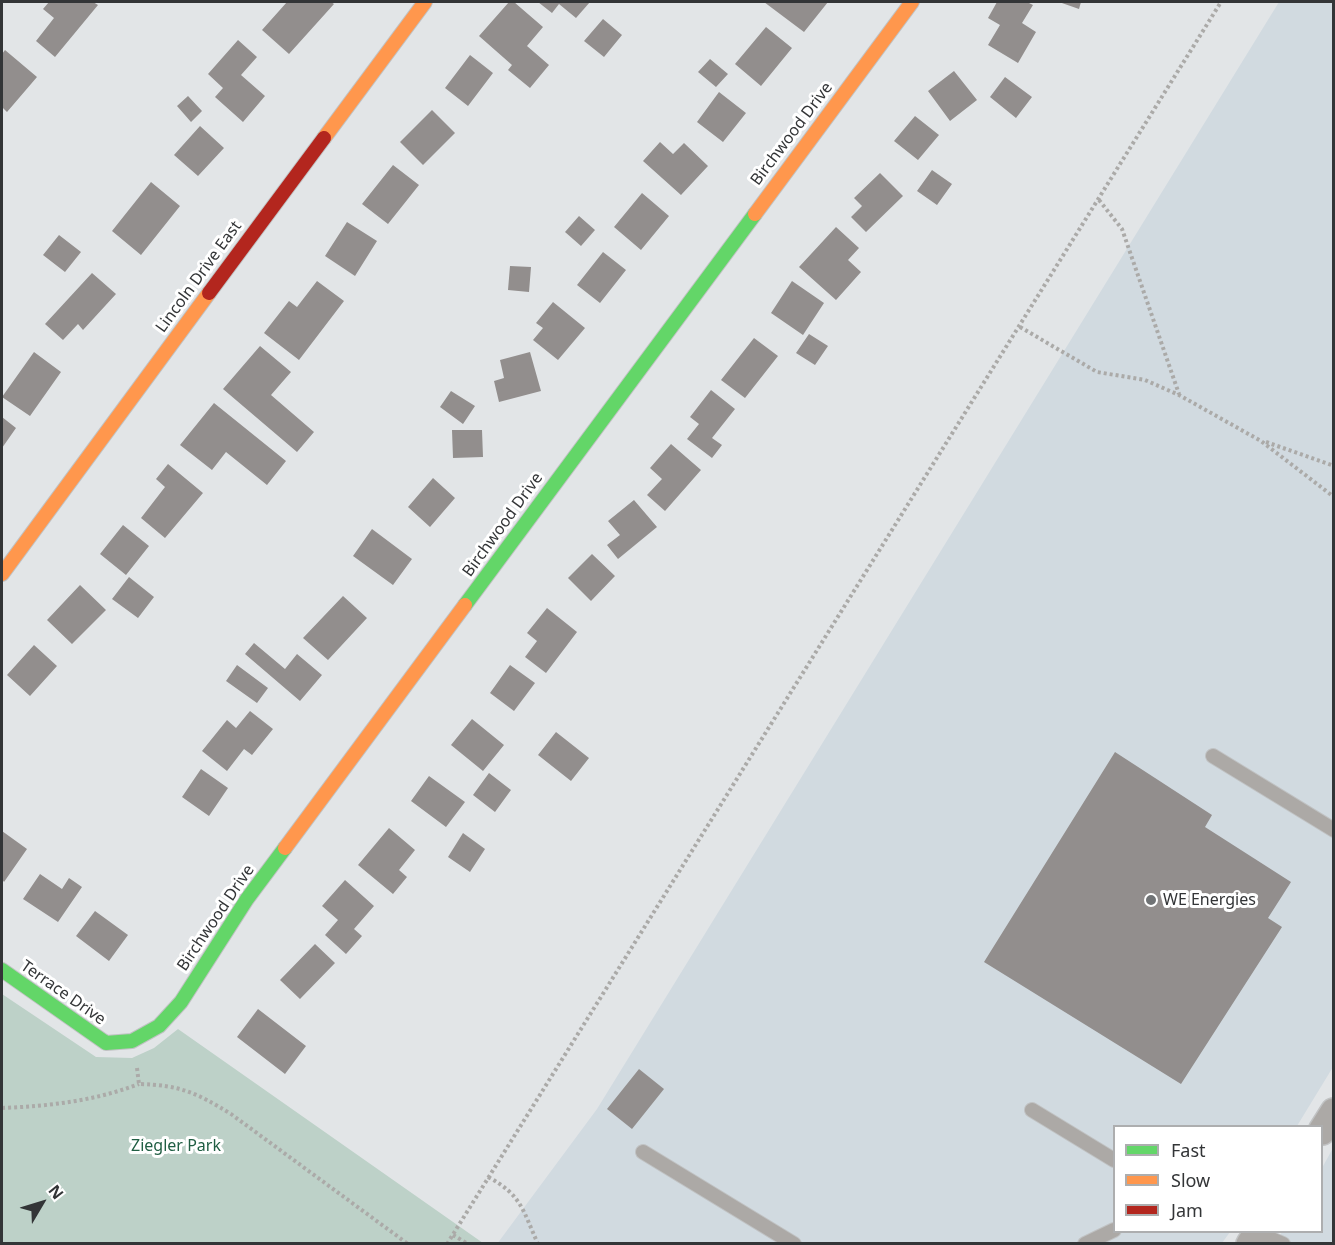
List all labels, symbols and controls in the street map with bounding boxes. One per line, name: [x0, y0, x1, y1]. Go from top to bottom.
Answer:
street label: Birchwood Drive: [747, 79, 837, 189]
street label: Lincoln Drive East: [152, 218, 246, 336]
street label: Birchwood Drive: [459, 469, 547, 581]
street label: Birchwood Drive: [173, 861, 259, 975]
place label: WE Energies: [1163, 890, 1256, 910]
marker: WE Energies: [1144, 893, 1158, 907]
street label: Terrace Drive: [17, 957, 109, 1029]
legend: [1113, 1125, 1323, 1233]
park label: Ziegler Park: [131, 1136, 221, 1156]
text: Fast: [1171, 1138, 1206, 1162]
text: Slow: [1171, 1168, 1210, 1192]
north arrow: [12, 1173, 72, 1233]
text: N: [44, 1180, 69, 1204]
text: Jam: [1171, 1198, 1203, 1222]

